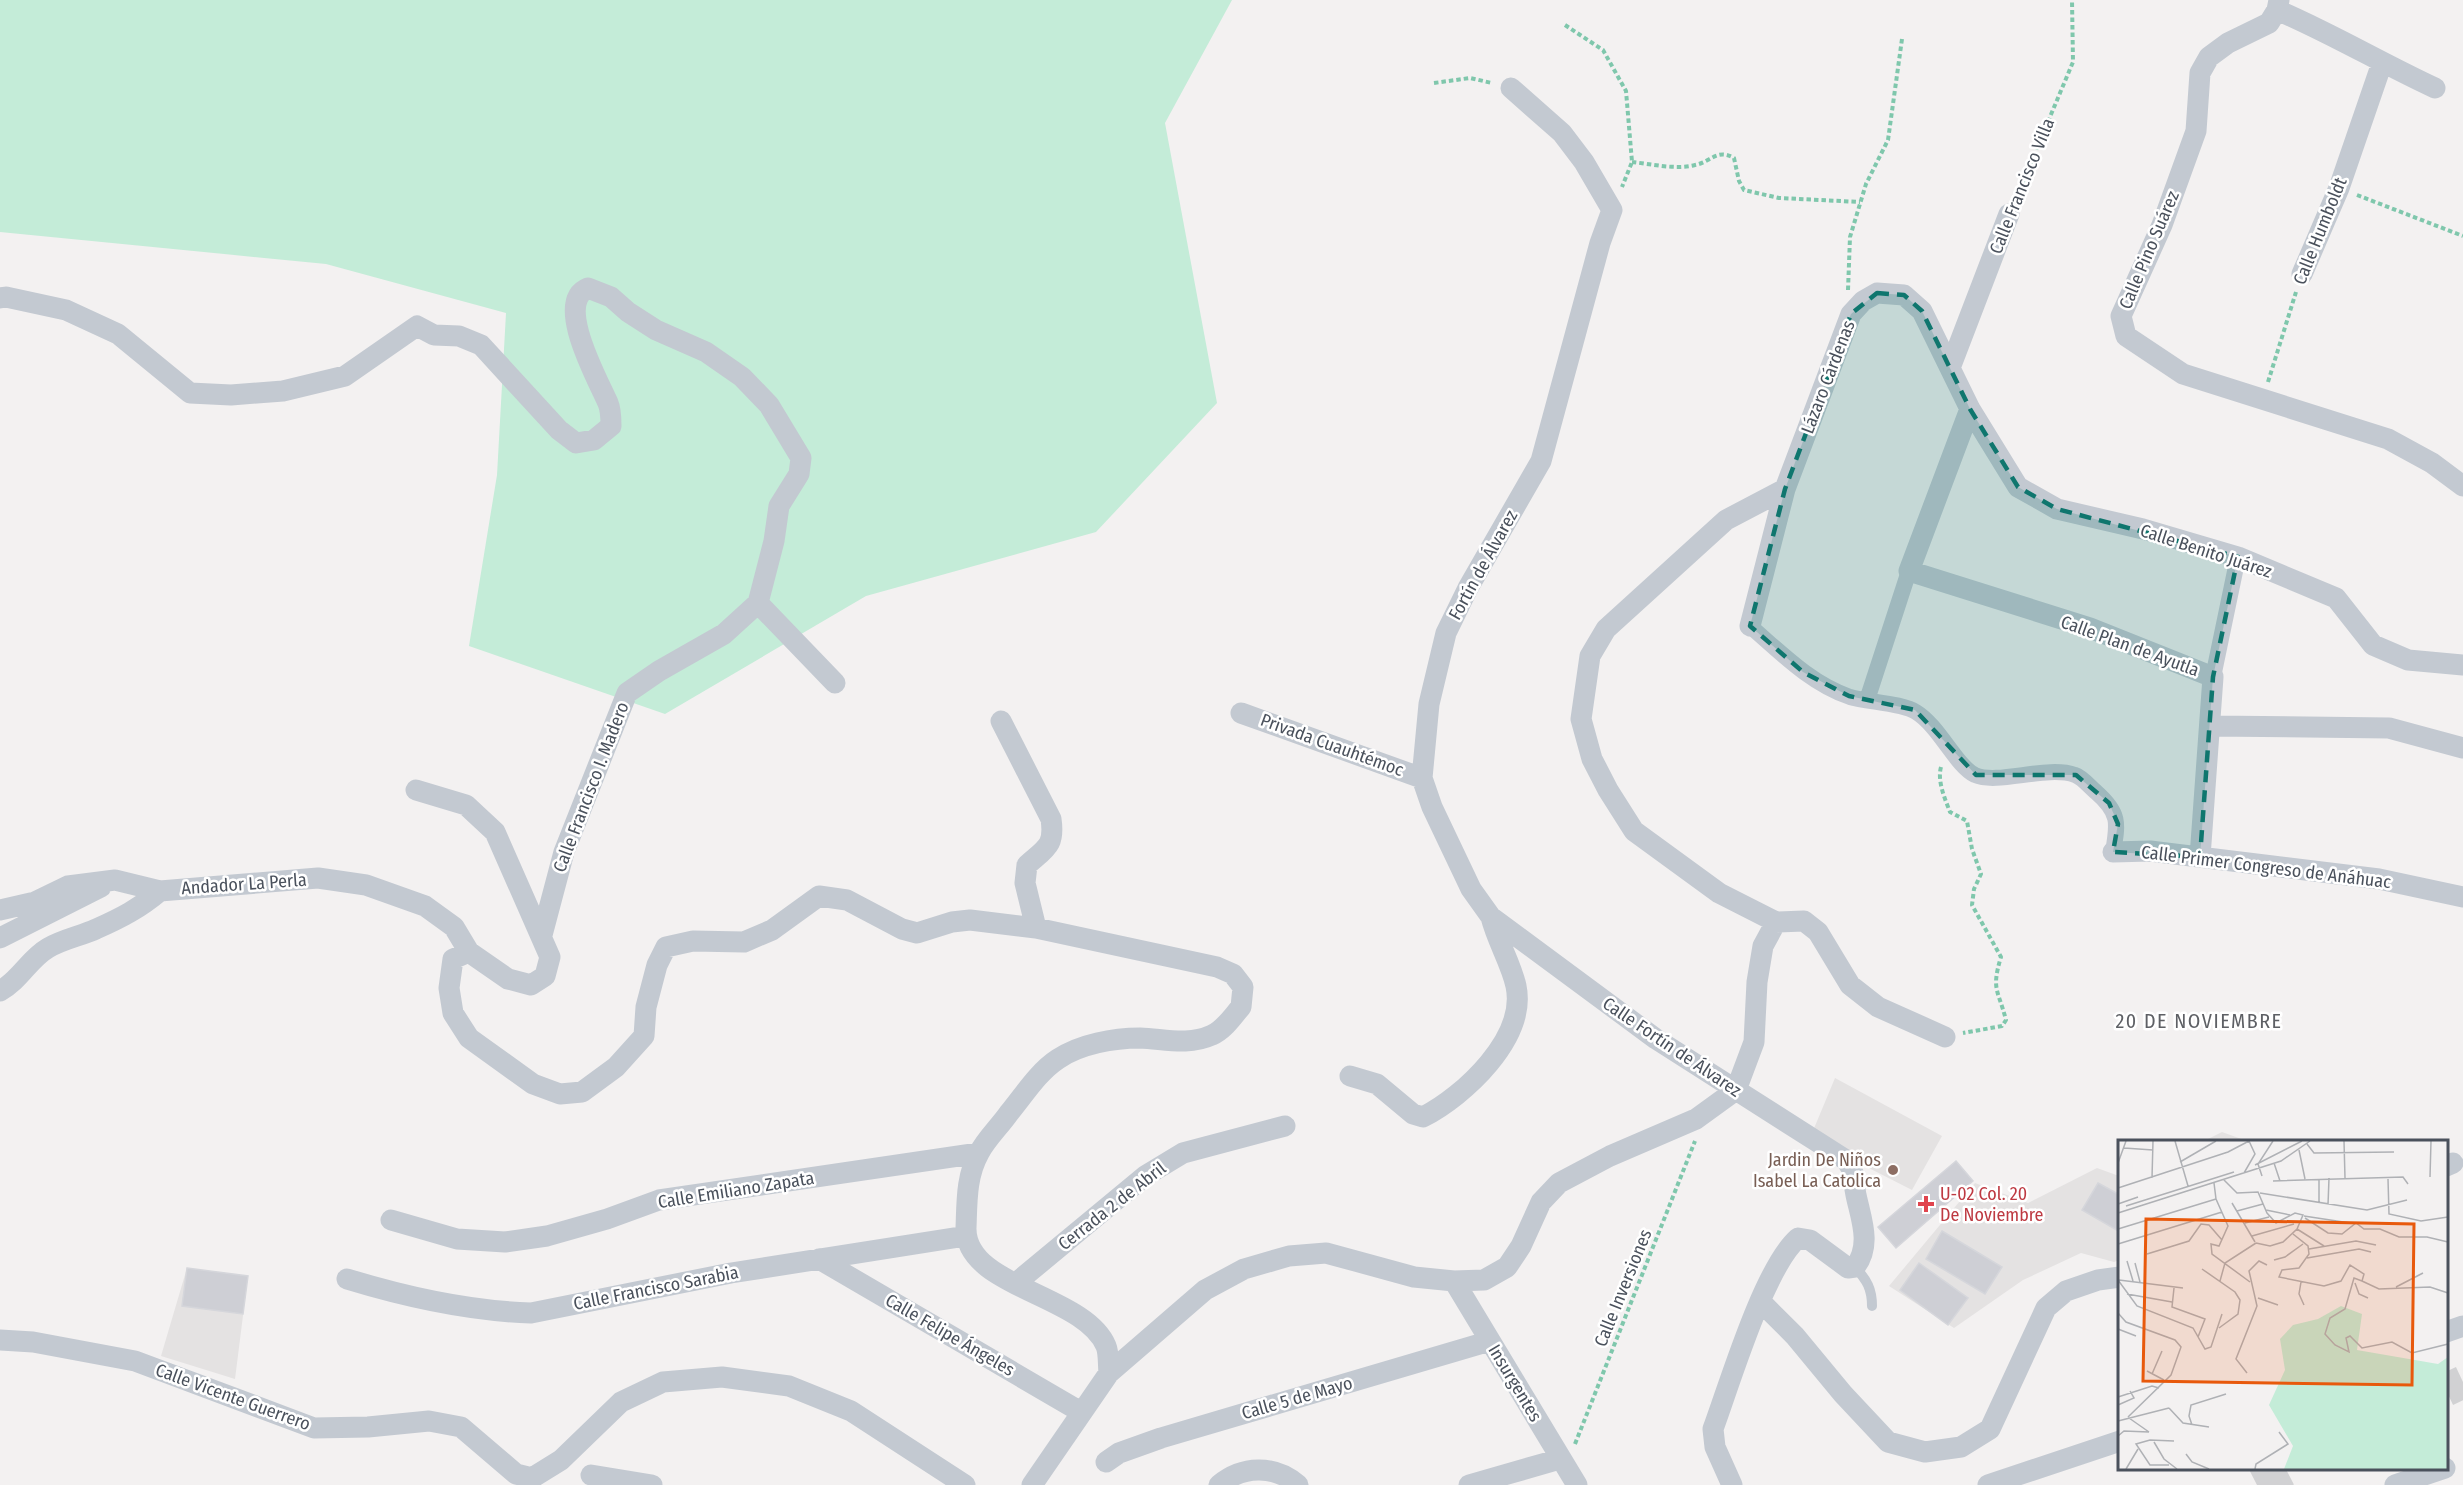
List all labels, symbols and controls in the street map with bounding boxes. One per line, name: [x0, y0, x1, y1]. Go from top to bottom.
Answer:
street label: Calle Francisco Villa: [1985, 115, 2059, 257]
street label: Calle Humboldt: [2289, 174, 2352, 288]
street label: Calle Pino Suárez: [2114, 188, 2184, 312]
street label: Lázaro Cárdenas: [1796, 317, 1860, 437]
street label: Fortín de Álvarez: [1443, 506, 1522, 624]
street label: Calle Benito Juárez: [2137, 519, 2275, 583]
street label: Calle Plan de Ayutla: [2058, 611, 2202, 681]
street label: Calle Francisco I. Madero: [548, 699, 634, 875]
street label: Privada Cuauhtémoc: [1257, 709, 1407, 781]
street label: Calle Primer Congreso de Anáhuac: [2140, 841, 2392, 893]
street label: Andador La Perla: [181, 869, 308, 899]
street label: Calle Fortín de Álvarez: [1599, 992, 1746, 1102]
district label: 20 DE NOVIEMBRE: [2116, 1009, 2282, 1033]
inset map: [2118, 1140, 2448, 1470]
place label: Jardin De Niños Isabel La Catolica: [1753, 1149, 1881, 1192]
street label: Cerrada 2 de Abril: [1054, 1157, 1170, 1255]
marker: Jardin De Niños Isabel La Catolica: [1886, 1163, 1900, 1177]
street label: Calle Emiliano Zapata: [656, 1167, 816, 1213]
place label: U-02 Col. 20 De Noviembre: [1940, 1183, 2044, 1226]
marker: U-02 Col. 20 De Noviembre: [1917, 1195, 1935, 1213]
street label: Calle Inversiones: [1589, 1226, 1657, 1350]
street label: Calle Francisco Sarabia: [572, 1261, 741, 1315]
street label: Calle Felipe Ángeles: [881, 1288, 1019, 1381]
street label: Insurgentes: [1483, 1340, 1547, 1426]
street label: Calle Vicente Guerrero: [153, 1359, 313, 1435]
street label: Calle 5 de Mayo: [1239, 1372, 1355, 1424]

